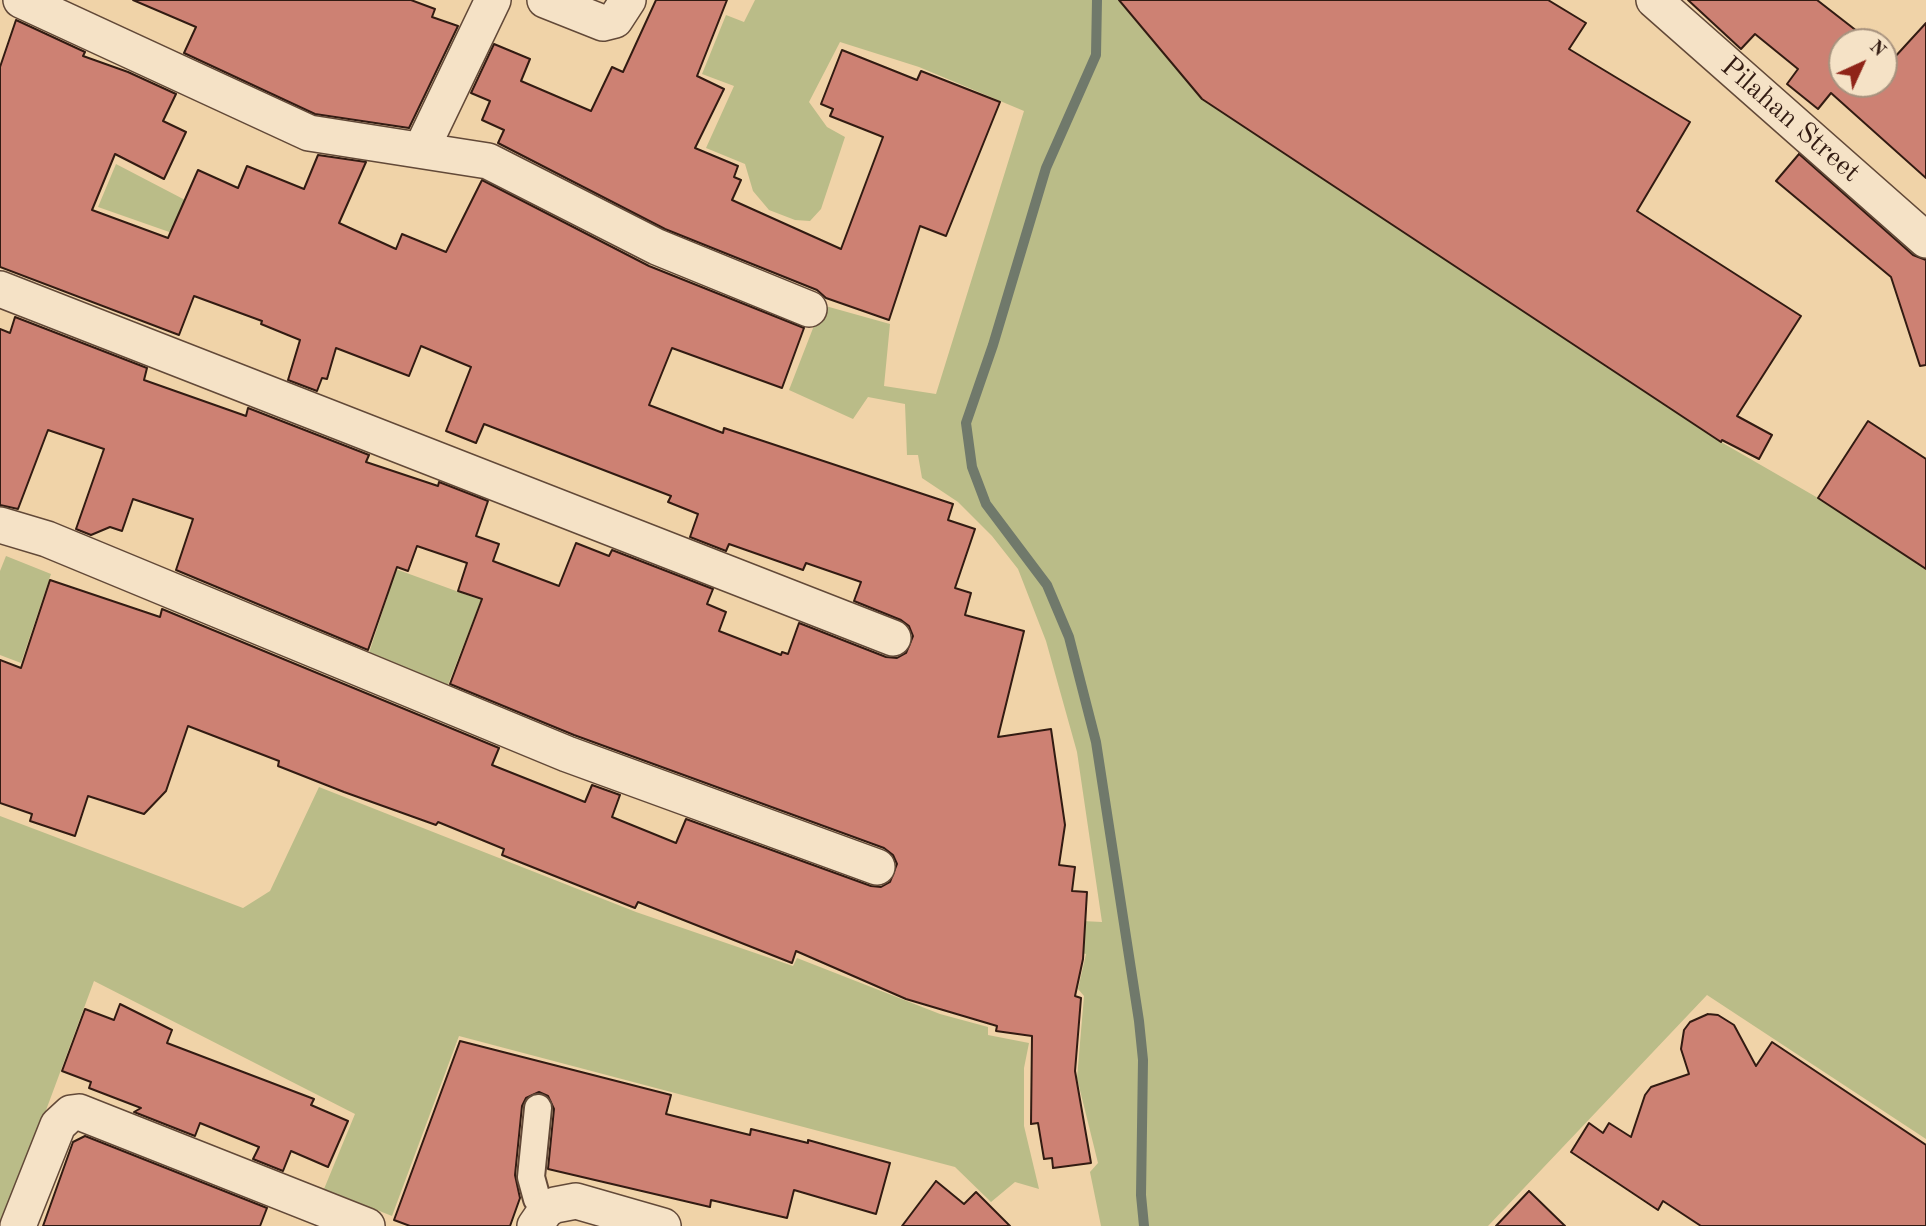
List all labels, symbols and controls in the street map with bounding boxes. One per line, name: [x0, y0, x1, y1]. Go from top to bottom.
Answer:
north arrow: [1828, 28, 1898, 98]
text: N: [1865, 37, 1889, 61]
street label: Pilahan Street: [1713, 50, 1867, 190]

